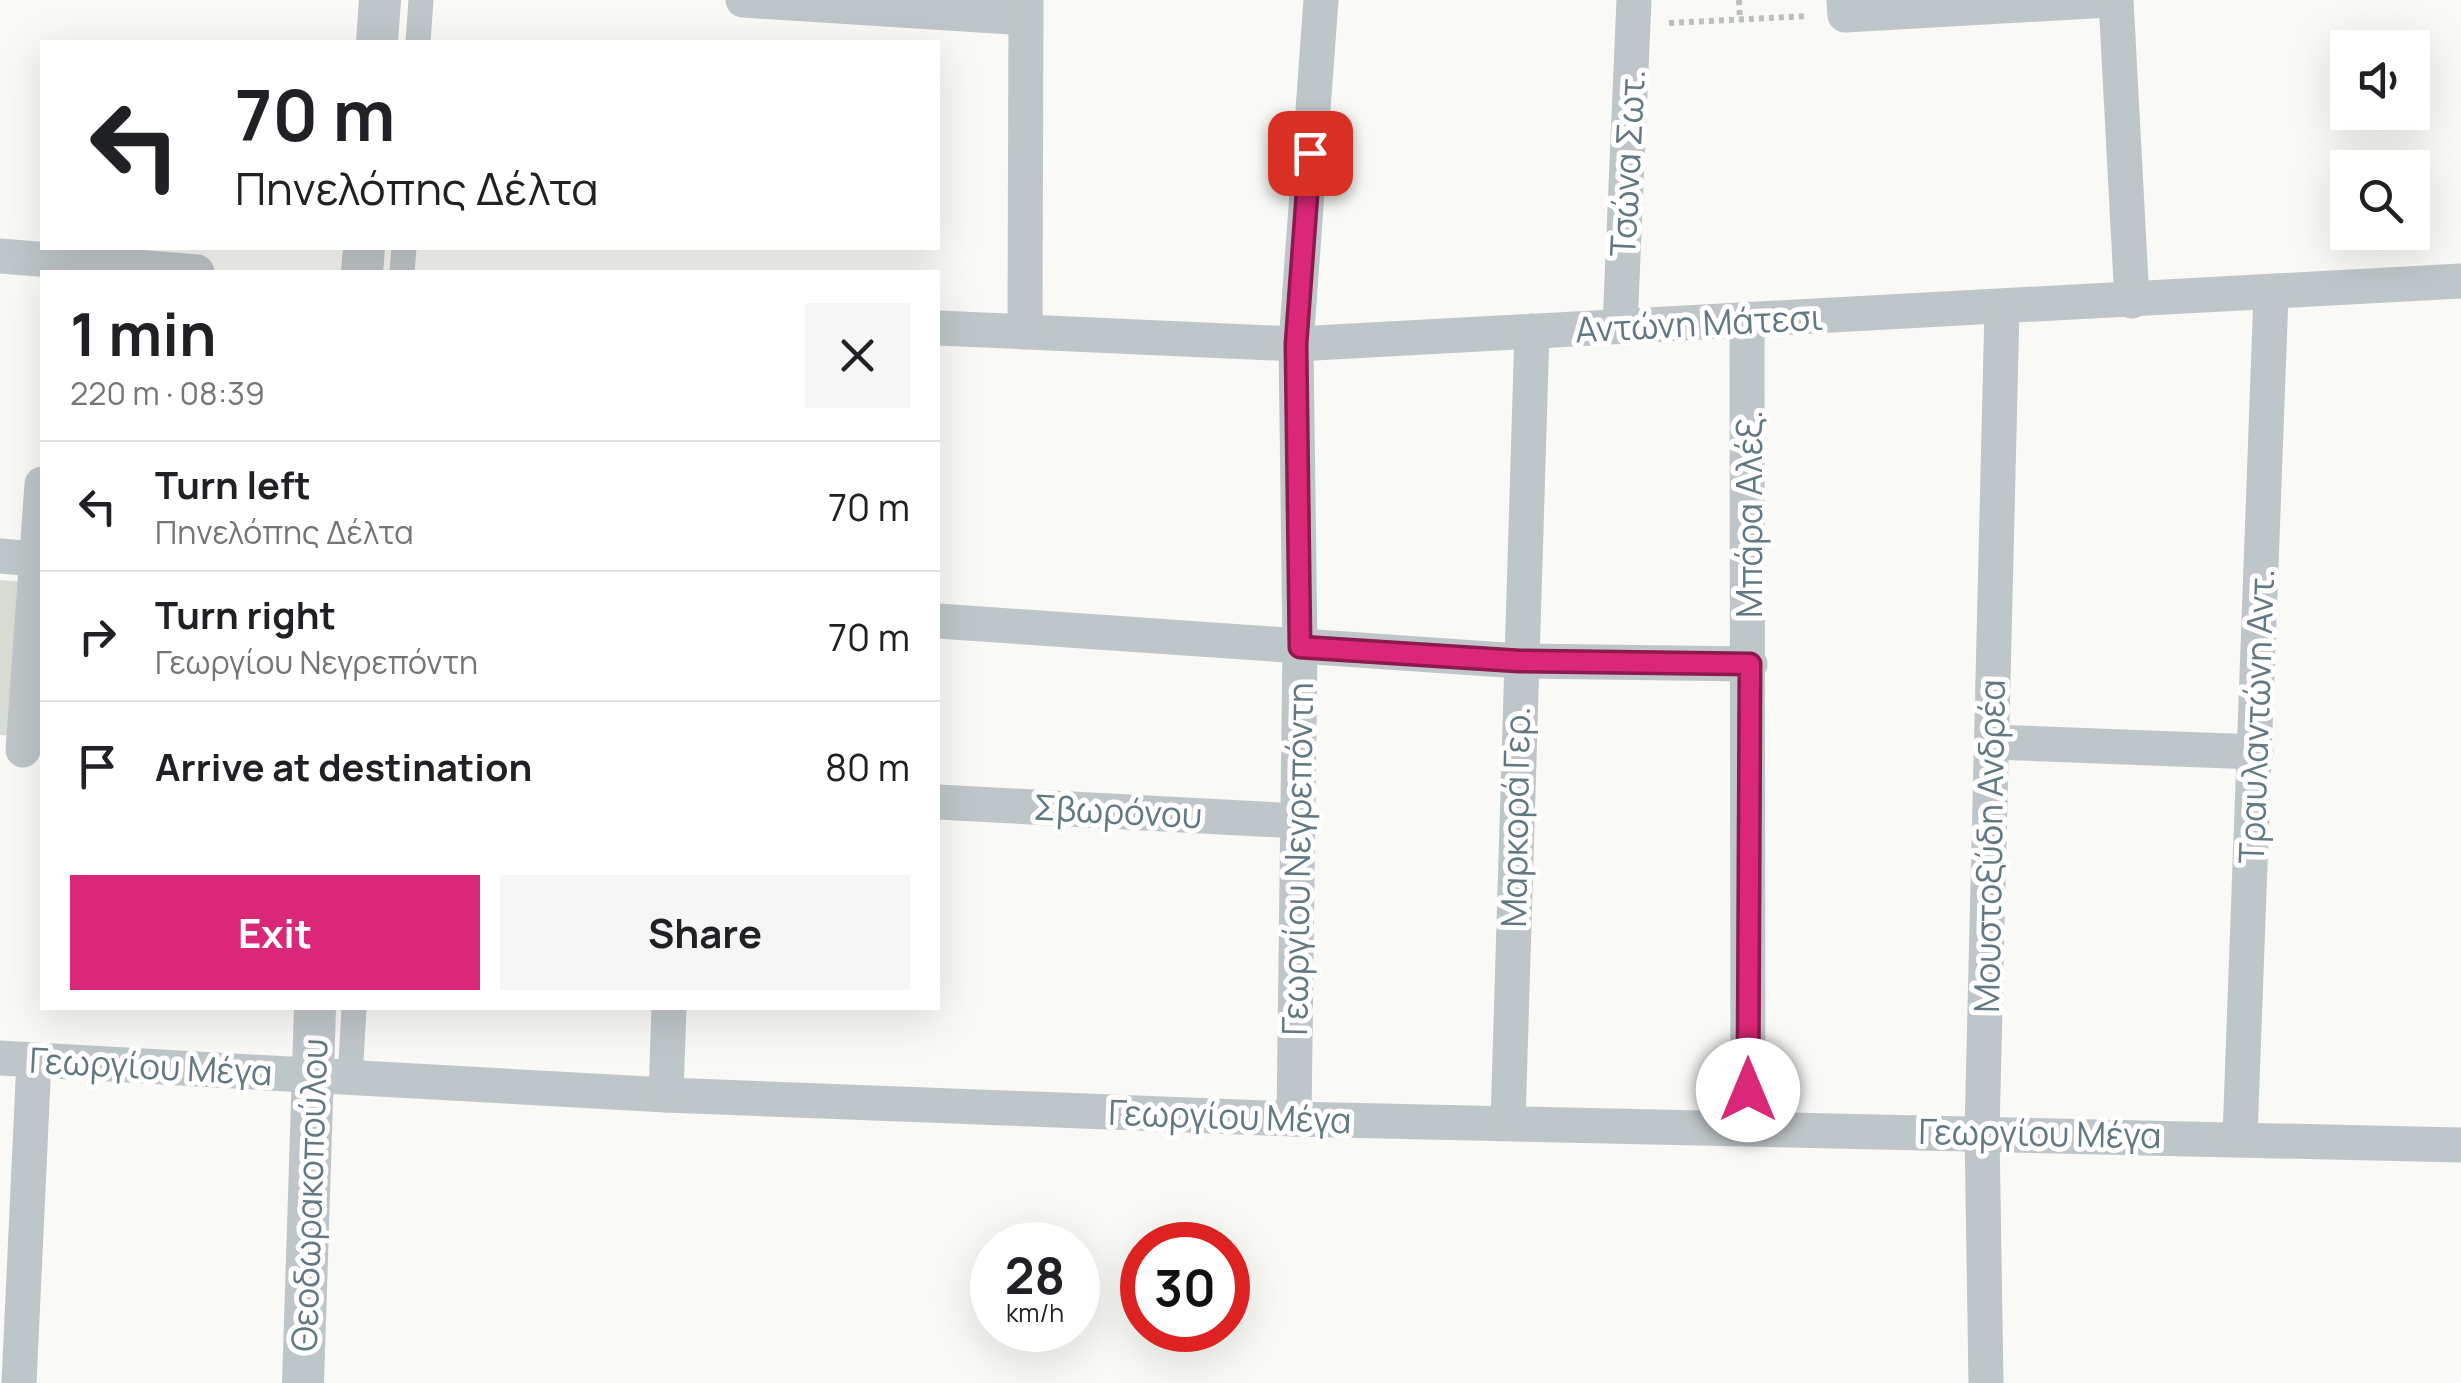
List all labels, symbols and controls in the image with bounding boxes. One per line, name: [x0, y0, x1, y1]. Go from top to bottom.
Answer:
map controls: [2330, 30, 2430, 250]
button: sound: [2330, 30, 2430, 130]
text: 70 m: [235, 66, 395, 162]
street label: Τσώνα Σωτ.: [1598, 68, 1656, 258]
icon: left: [70, 80, 200, 210]
pin: [1268, 111, 1353, 196]
icon: arrive: [1283, 126, 1338, 181]
button: search: [2330, 150, 2430, 250]
text: Πηνελόπης Δέλτα: [235, 157, 599, 219]
text: 1 min: [70, 292, 217, 374]
street label: Αντώνη Μάτεσι: [1574, 293, 1824, 353]
button: close: [805, 303, 910, 408]
text: 220 m · 08:39: [70, 371, 265, 415]
street label: Μπάρα Αλέξ.: [1725, 410, 1773, 618]
text: Turn left: [155, 458, 311, 510]
icon: left: [70, 479, 125, 534]
text: 70 m: [828, 480, 910, 532]
text: Πηνελόπης Δέλτα: [155, 510, 414, 554]
street label: Τραυλαντώνη Αντ.: [2227, 568, 2285, 864]
text: Turn right: [155, 588, 336, 640]
icon: right: [70, 609, 125, 664]
text: 70 m: [828, 610, 910, 662]
text: Γεωργίου Νεγρεπόντη: [155, 640, 478, 684]
street label: Μουστοξύδη Ανδρέα: [1962, 679, 2016, 1013]
street label: Γεωργίου Νεγρεπόντη: [1270, 682, 1324, 1036]
street label: Μαρκορά Γερ.: [1489, 706, 1541, 928]
icon: arrive: [70, 739, 125, 794]
text: Arrive at destination: [155, 740, 532, 792]
text: 80 m: [825, 740, 910, 792]
street label: Σβωρόνου: [1032, 783, 1204, 839]
button: Exit: [70, 875, 480, 990]
button: Share: [500, 875, 910, 990]
street label: Γεωργίου Μέγα: [28, 1036, 274, 1096]
street label: Θεοδωρακοπούλου: [280, 1038, 338, 1352]
position arrow: [1696, 1038, 1800, 1142]
street label: Γεωργίου Μέγα: [1108, 1088, 1352, 1144]
street label: Γεωργίου Μέγα: [1918, 1107, 2162, 1159]
speed limit sign: 30: [1120, 1222, 1250, 1352]
text: 28: [1005, 1241, 1065, 1309]
text: km/h: [1006, 1295, 1064, 1330]

